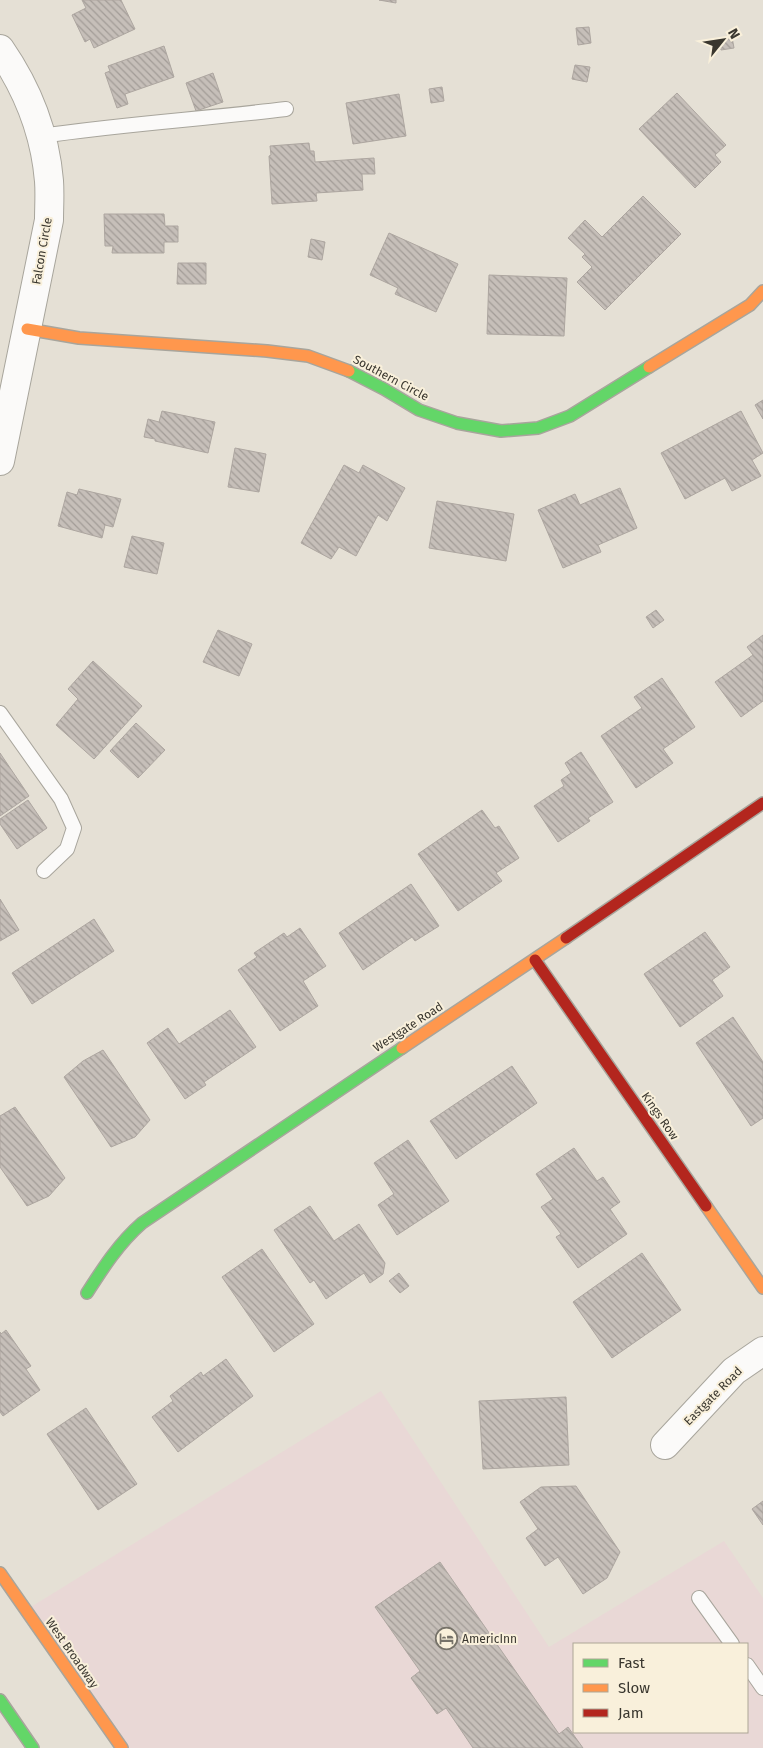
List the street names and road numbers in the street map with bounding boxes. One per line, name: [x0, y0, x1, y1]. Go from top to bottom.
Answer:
street label: Falcon Circle: [29, 216, 55, 286]
street label: Southern Circle: [351, 352, 431, 404]
street label: Westgate Road: [371, 999, 445, 1055]
street label: Kings Row: [638, 1089, 682, 1143]
street label: Eastgate Road: [681, 1364, 745, 1428]
street label: West Broadway: [43, 1615, 101, 1691]

